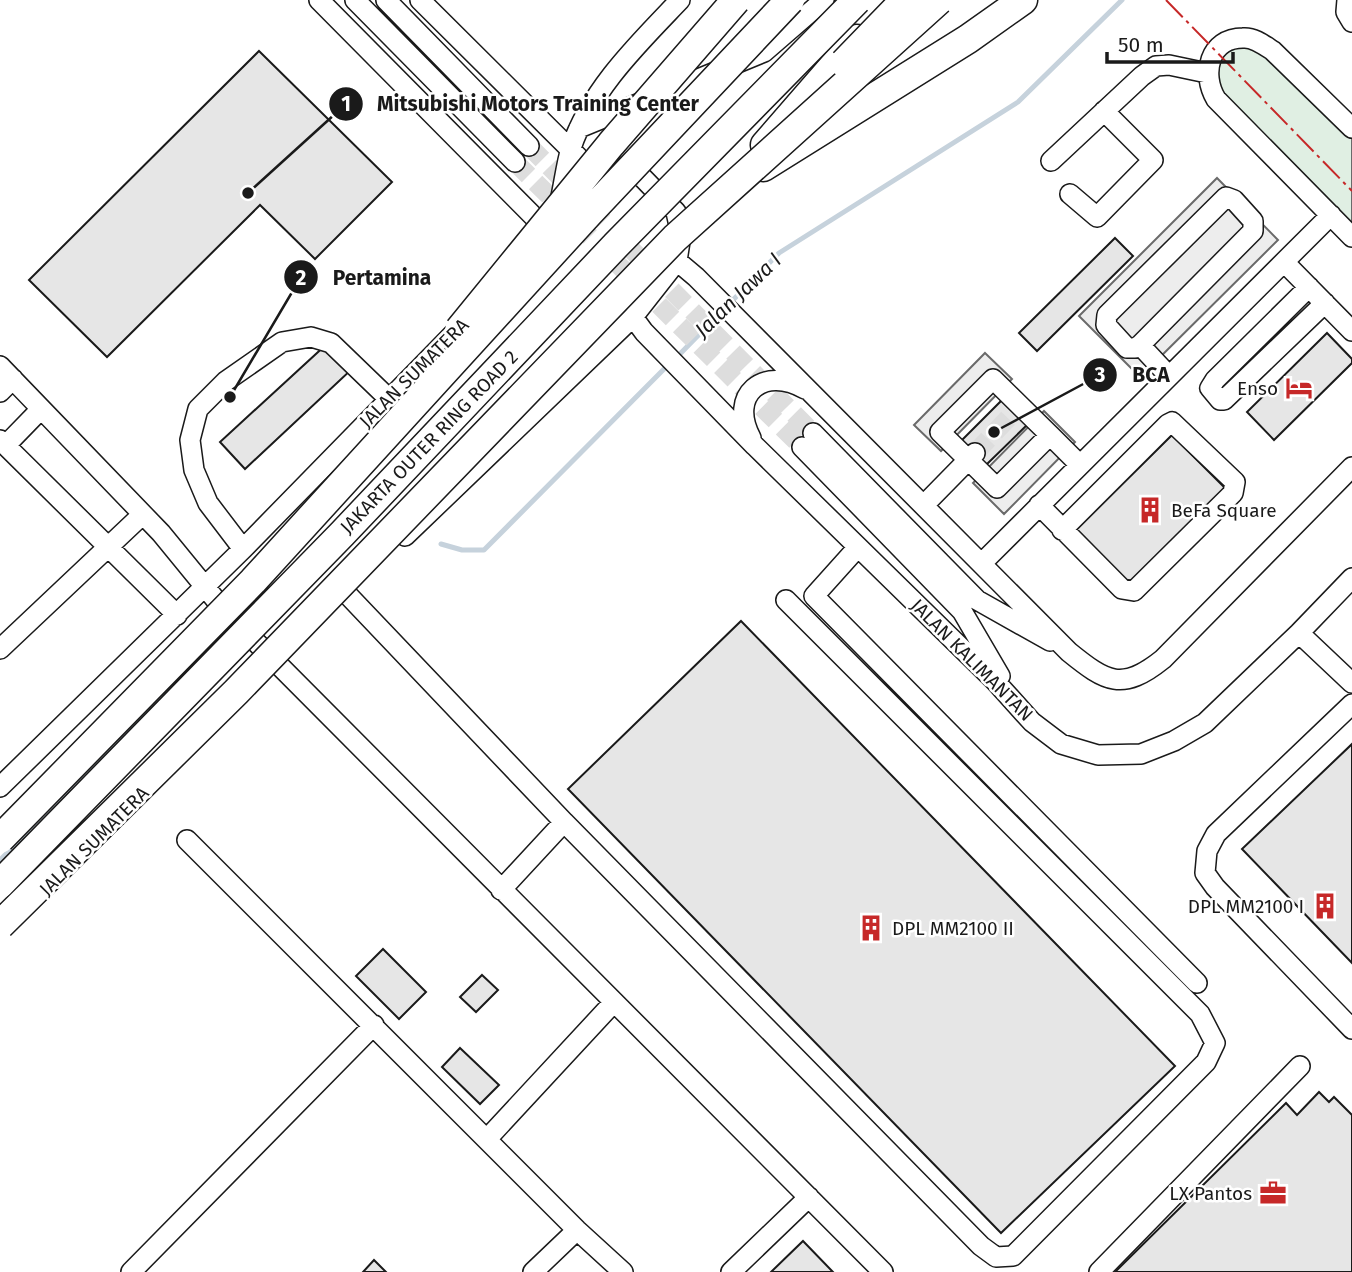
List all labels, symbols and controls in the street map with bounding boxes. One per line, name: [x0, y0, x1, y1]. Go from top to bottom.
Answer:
scale bar: [1107, 21, 1233, 65]
text: 50 m: [1118, 32, 1164, 58]
callout: Mitsubishi Motors Training Center: [328, 83, 713, 125]
text: 1: [341, 91, 351, 117]
text: Mitsubishi Motors Training Center: [377, 91, 700, 117]
water label: Jalan Jawa I: [689, 247, 787, 343]
callout: Pertamina: [284, 256, 445, 298]
text: 2: [296, 265, 307, 291]
text: Pertamina: [333, 265, 431, 291]
street label: JALAN SUMATERA: [355, 314, 473, 432]
street label: JAKARTA OUTER RING ROAD 2: [335, 346, 523, 538]
callout: BCA: [1083, 354, 1183, 396]
text: 3: [1094, 362, 1106, 388]
text: BCA: [1132, 362, 1170, 388]
hotel icon: Enso: [1284, 373, 1314, 403]
place label: Enso: [1237, 377, 1278, 400]
building icon: BeFa Square: [1135, 495, 1165, 525]
place label: BeFa Square: [1171, 499, 1277, 522]
street label: JALAN KALIMANTAN: [906, 594, 1038, 726]
street label: JALAN SUMATERA: [35, 782, 153, 900]
building icon: DPL MM2100 I: [1310, 891, 1340, 921]
place label: DPL MM2100 I: [1188, 895, 1304, 918]
building icon: DPL MM2100 II: [856, 913, 886, 943]
place label: DPL MM2100 II: [892, 917, 1014, 940]
office icon: LX Pantos: [1258, 1178, 1288, 1208]
place label: LX Pantos: [1169, 1182, 1252, 1205]

